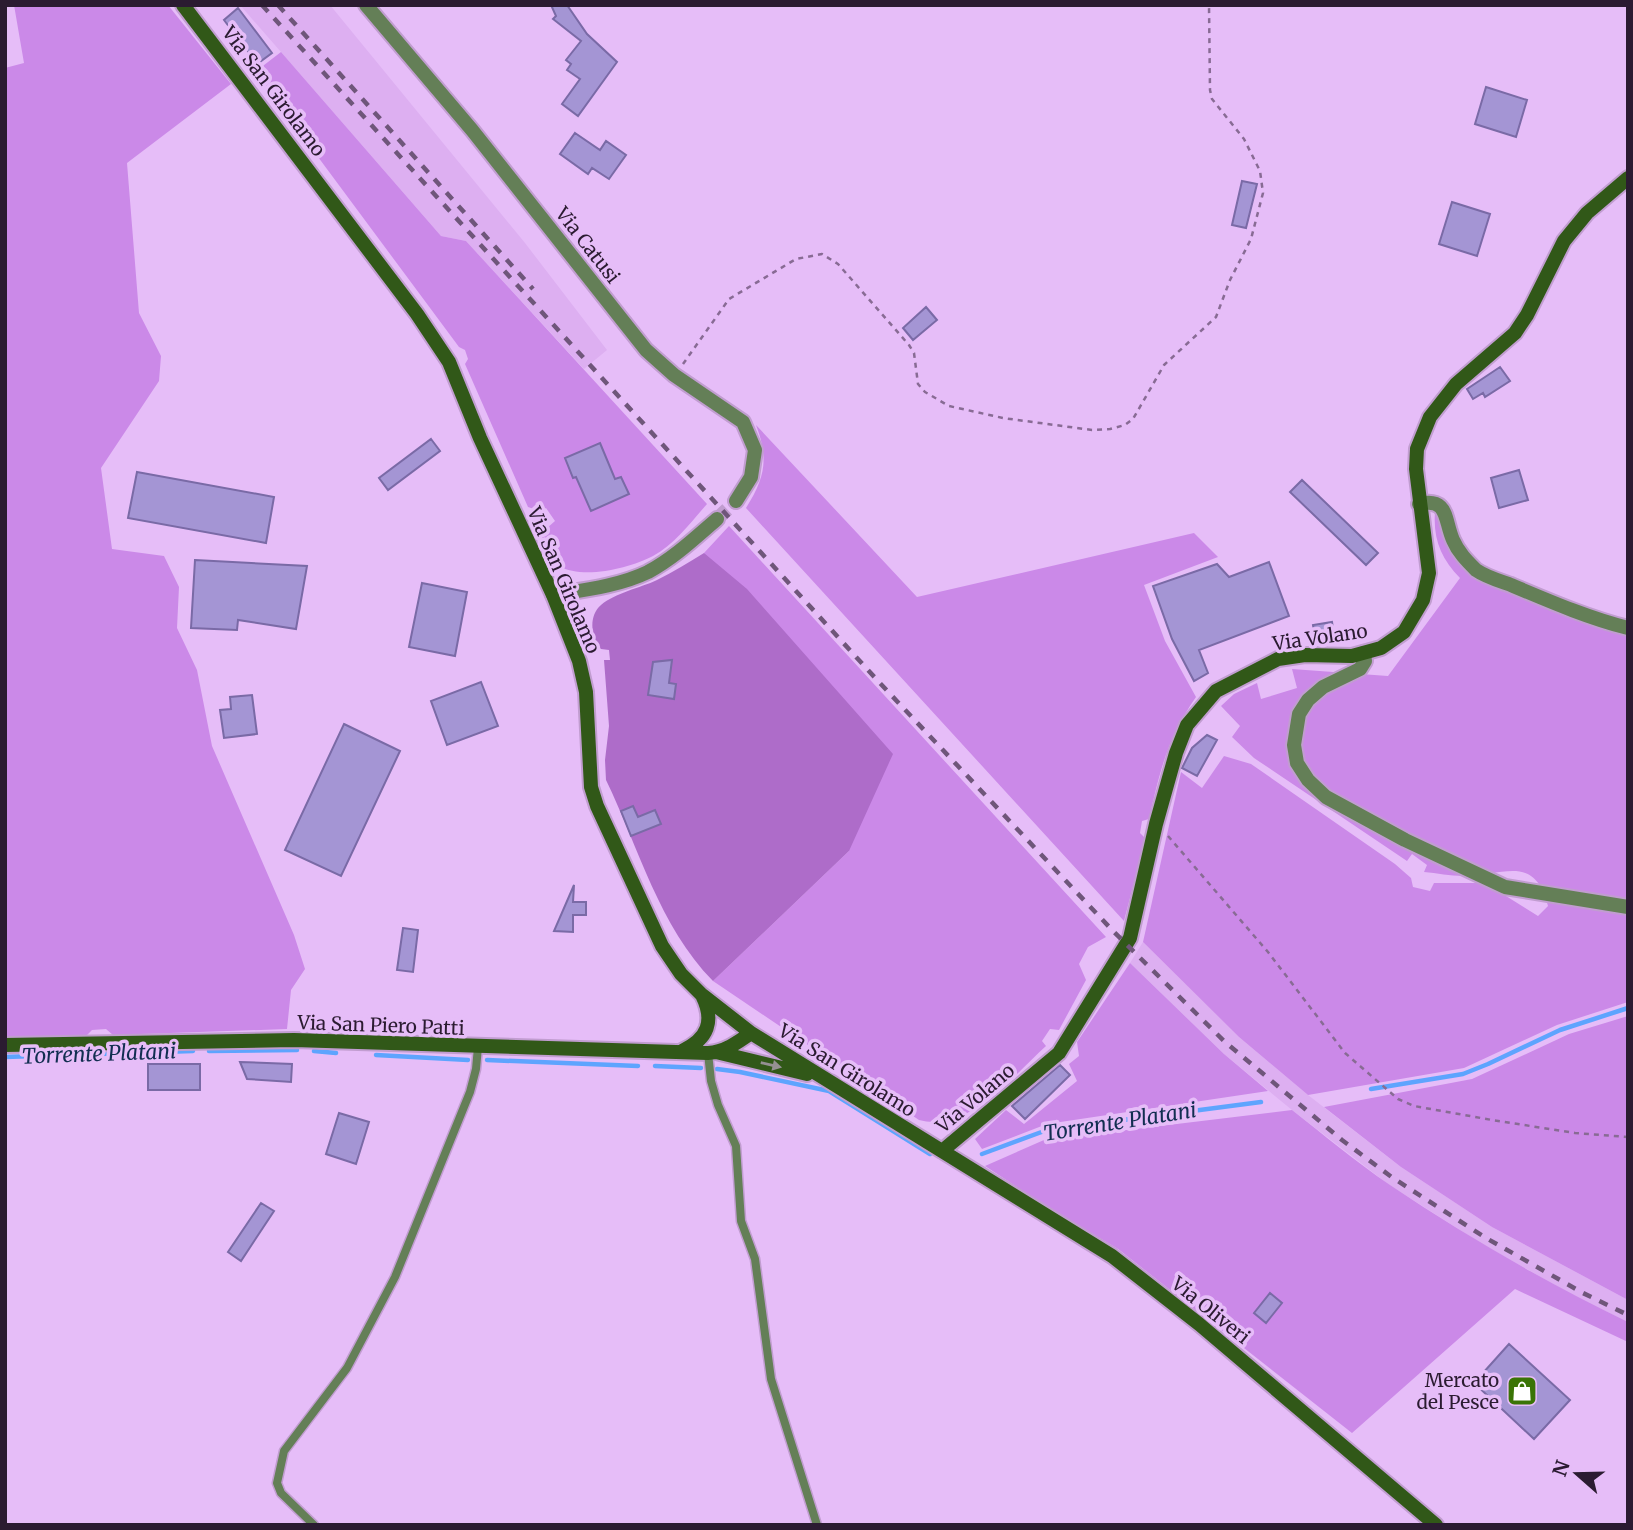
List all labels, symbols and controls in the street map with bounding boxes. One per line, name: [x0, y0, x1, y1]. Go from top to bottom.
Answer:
street label: Via San Girolamo: [217, 20, 331, 161]
street label: Via Catusi: [550, 201, 625, 288]
street label: Via San Girolamo: [522, 502, 606, 657]
street label: Via Volano: [1270, 618, 1369, 656]
street label: Via San Piero Patti: [296, 1010, 465, 1040]
street label: Via San Girolamo: [773, 1018, 920, 1122]
water label: Torrente Platani: [21, 1037, 177, 1070]
street label: Via Volano: [930, 1058, 1019, 1139]
one-way arrow: [760, 1059, 782, 1070]
water label: Torrente Platani: [1042, 1096, 1198, 1147]
street label: Via Oliveri: [1166, 1270, 1255, 1349]
place label: Mercato del Pesce: [1416, 1368, 1499, 1414]
shop icon: Mercato del Pesce: [1505, 1374, 1539, 1408]
north arrow: [1542, 1439, 1612, 1509]
text: N: [1547, 1457, 1575, 1479]

